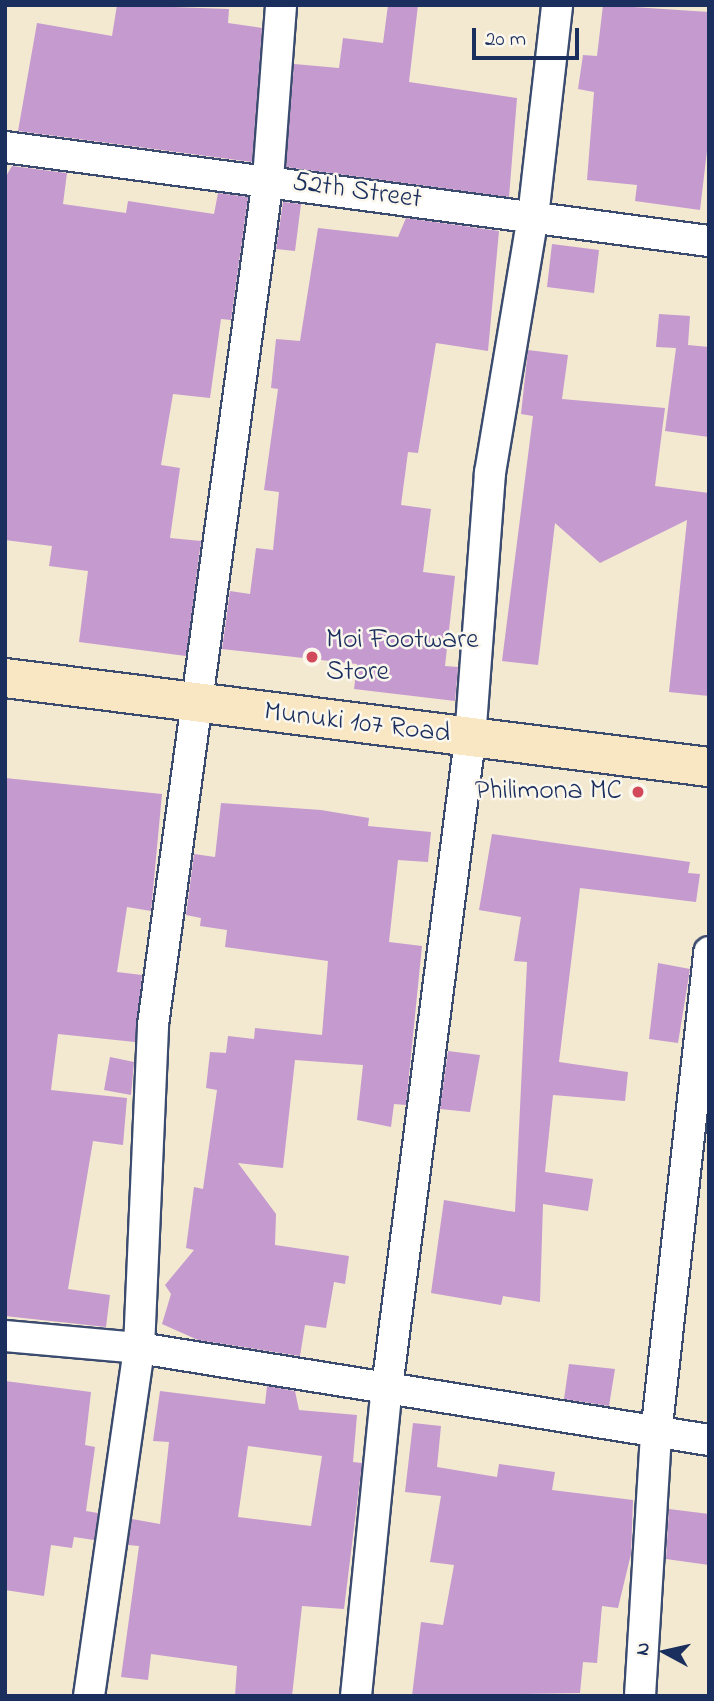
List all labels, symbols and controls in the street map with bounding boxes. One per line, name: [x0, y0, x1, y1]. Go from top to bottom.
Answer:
scale bar: [476, 14, 583, 58]
text: 20 m: [485, 25, 526, 55]
street label: 52th Street: [290, 166, 424, 218]
place label: Moi Footware Store: [326, 624, 478, 690]
marker: Moi Footware Store: [304, 649, 320, 665]
street label: Munuki 107 Road: [262, 696, 452, 752]
place label: Philimona MC: [475, 775, 622, 809]
marker: Philimona MC: [628, 782, 648, 802]
north arrow: [630, 1617, 700, 1687]
text: N: [629, 1641, 658, 1657]

